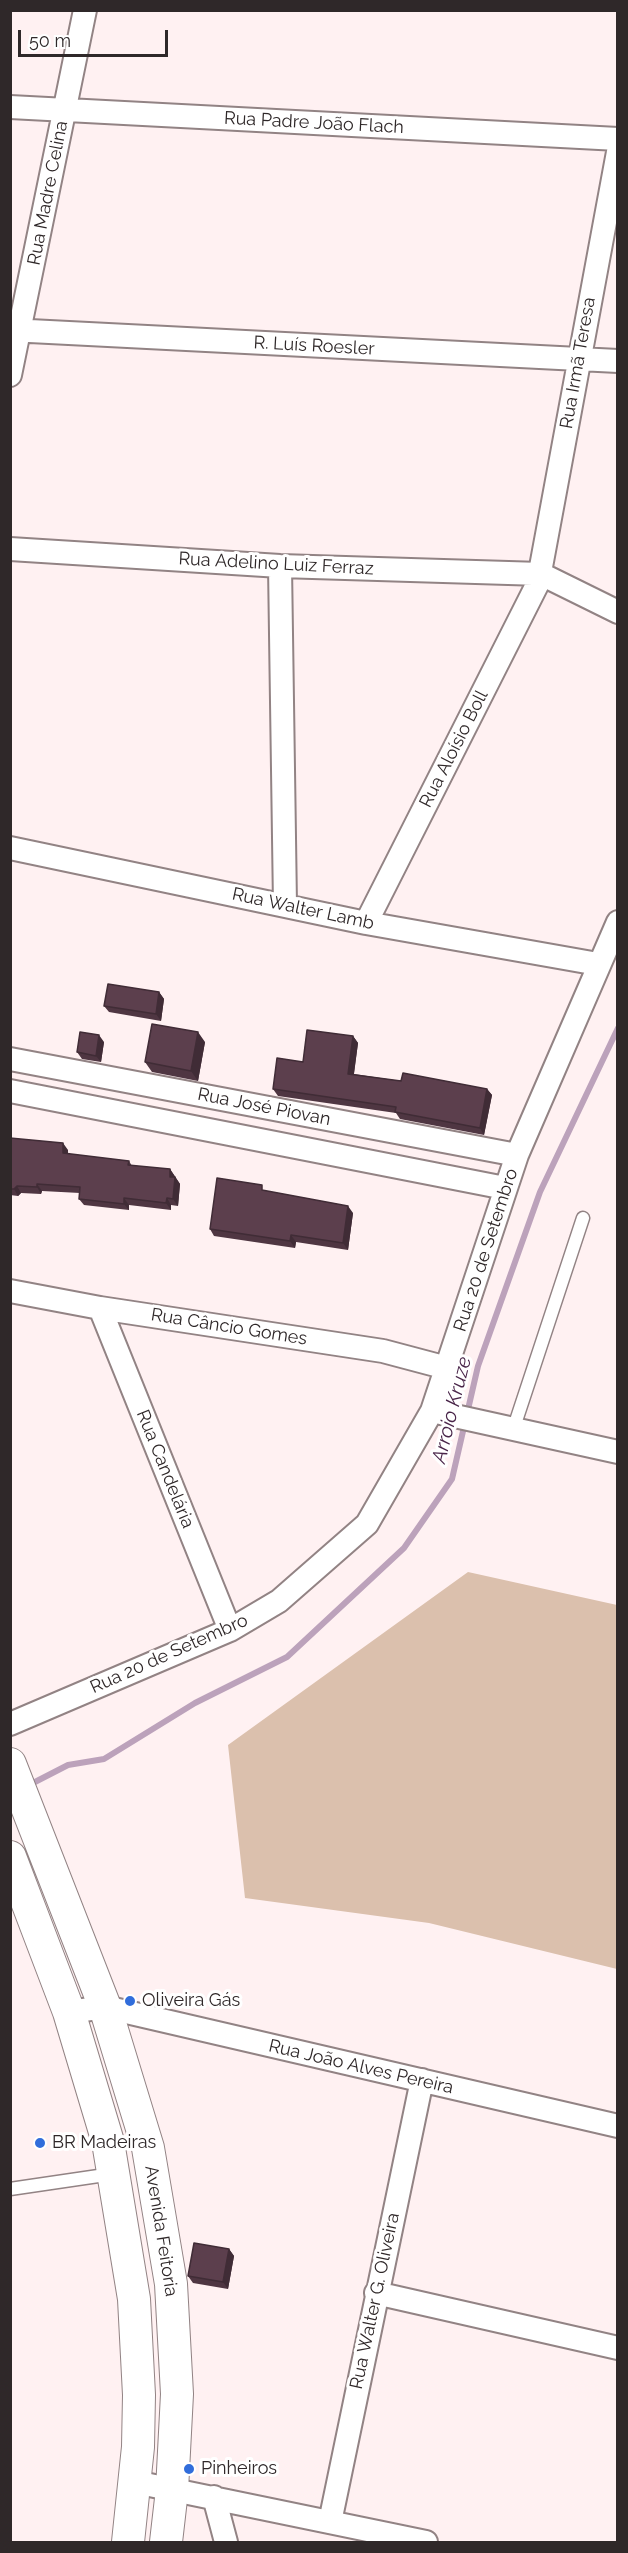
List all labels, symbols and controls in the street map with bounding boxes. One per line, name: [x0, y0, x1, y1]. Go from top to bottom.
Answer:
scale bar: [21, 18, 171, 56]
text: 50 m: [29, 30, 71, 51]
street label: Rua Padre João Flach: [224, 108, 404, 138]
street label: Rua Madre Celina: [23, 119, 73, 267]
street label: Rua Irmã Teresa: [556, 296, 600, 430]
street label: R. Luís Roesler: [253, 332, 375, 360]
street label: Rua Adelino Luiz Ferraz: [178, 548, 374, 580]
street label: Rua Aloísio Boll: [415, 687, 493, 811]
street label: Rua Walter Lamb: [230, 883, 376, 935]
street label: Rua José Piovan: [196, 1084, 332, 1130]
street label: Rua 20 de Setembro: [449, 1166, 523, 1334]
street label: Rua Câncio Gomes: [149, 1304, 309, 1350]
water label: Arroio Kruze: [427, 1354, 477, 1466]
street label: Rua Candelária: [131, 1407, 199, 1531]
street label: Rua 20 de Setembro: [87, 1610, 251, 1698]
place label: Oliveira Gás: [142, 1990, 240, 2012]
marker: Oliveira Gás: [123, 1994, 137, 2008]
street label: Rua João Alves Pereira: [266, 2035, 456, 2099]
place label: BR Madeiras: [52, 2132, 156, 2154]
marker: BR Madeiras: [33, 2136, 47, 2150]
street label: Avenida Feitoria: [140, 2164, 182, 2298]
street label: Rua Walter G. Oliveira: [346, 2211, 404, 2391]
place label: Pinheiros: [201, 2458, 277, 2480]
marker: Pinheiros: [182, 2462, 196, 2476]

